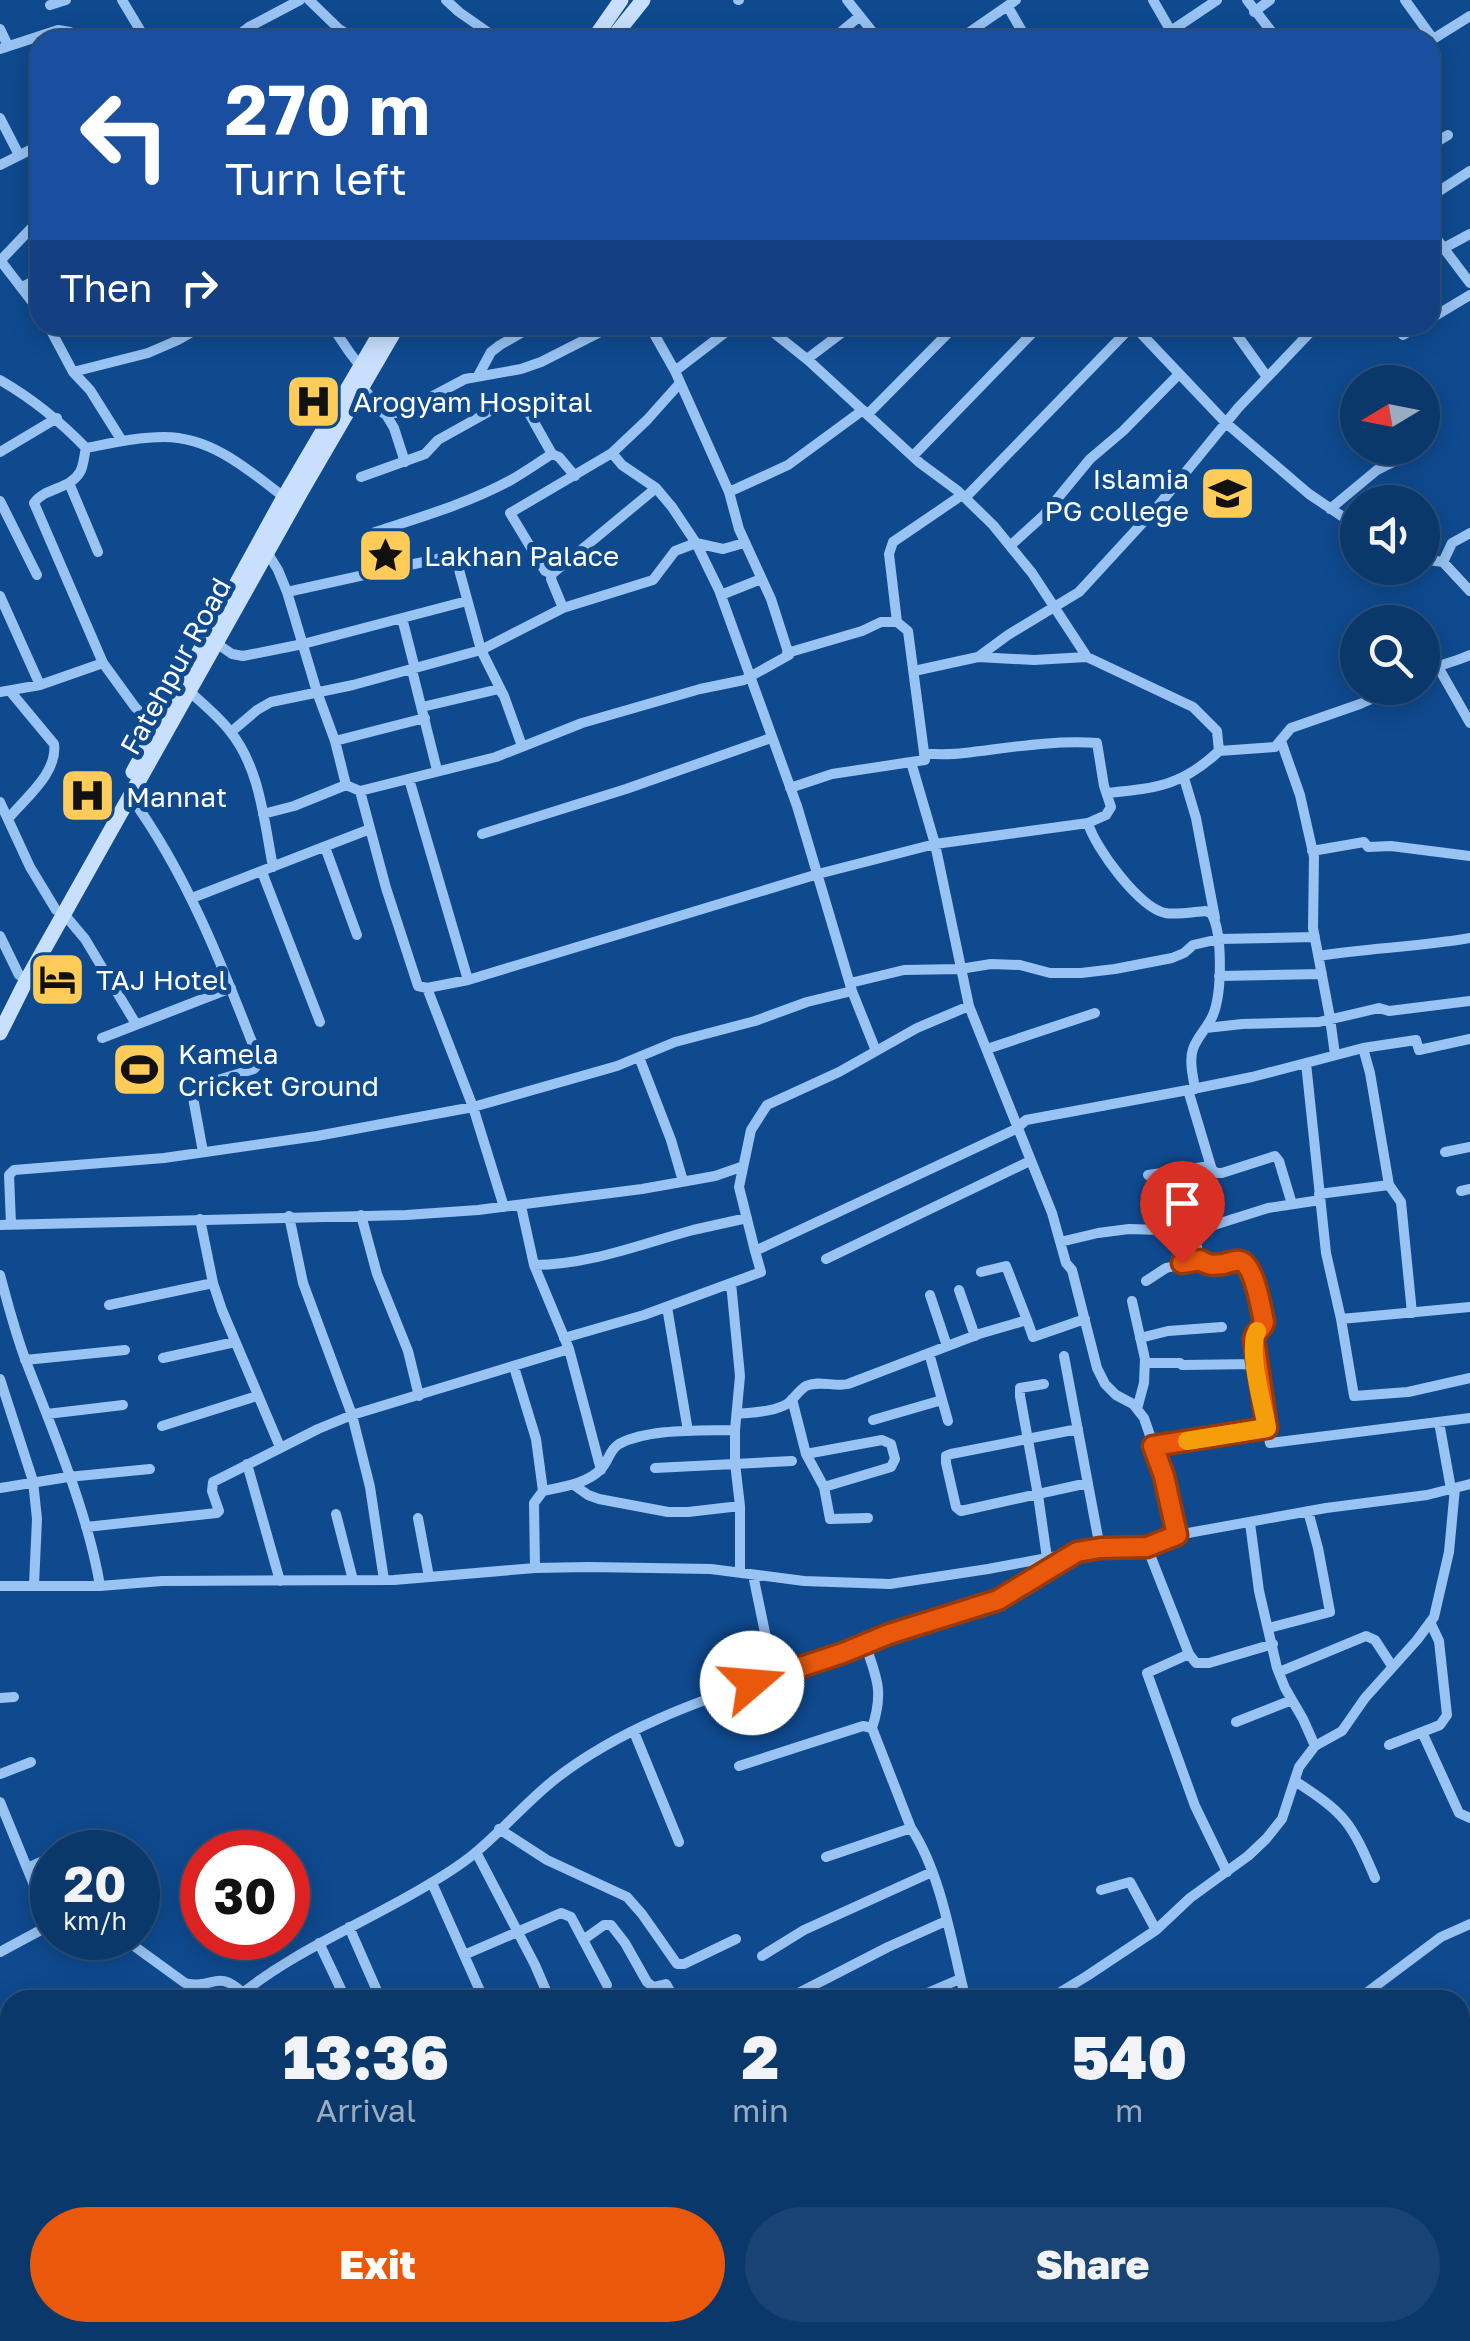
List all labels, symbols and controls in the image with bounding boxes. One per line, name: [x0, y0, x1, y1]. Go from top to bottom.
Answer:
text: 270 m: [225, 66, 430, 150]
icon: left: [60, 70, 190, 200]
text: Turn left: [225, 151, 407, 205]
icon: right: [172, 260, 227, 315]
text: Then: [60, 265, 152, 310]
north arrow: [1340, 365, 1440, 465]
map controls: [1340, 365, 1440, 705]
hospital icon: Arogyam Hospital: [284, 371, 344, 431]
place label: Arogyam Hospital: [353, 385, 593, 418]
place label: Islamia PG college: [1045, 462, 1189, 527]
school or university icon: Islamia PG college: [1198, 464, 1258, 524]
button: sound: [1340, 485, 1440, 585]
place icon: Lakhan Palace: [355, 525, 415, 585]
place label: Lakhan Palace: [424, 539, 619, 572]
street label: Fatehpur Road: [113, 572, 237, 760]
button: search: [1340, 605, 1440, 705]
hospital icon: Mannat: [57, 766, 117, 826]
place label: Mannat: [126, 780, 227, 813]
hotel icon: TAJ Hotel: [27, 949, 87, 1009]
place label: TAJ Hotel: [96, 963, 227, 996]
place label: Kamela Cricket Ground: [178, 1037, 379, 1102]
sports icon: Kamela Cricket Ground: [109, 1039, 169, 1099]
pin: [1140, 1161, 1225, 1264]
icon: arrive: [1155, 1176, 1210, 1231]
position arrow: [700, 1631, 804, 1735]
speed limit sign: 30: [180, 1830, 310, 1960]
text: 20: [63, 1853, 126, 1913]
text: km/h: [63, 1905, 127, 1936]
text: 13:36: [283, 2020, 449, 2092]
text: 2: [742, 2020, 779, 2092]
text: 540: [1072, 2020, 1187, 2092]
text: Arrival: [316, 2091, 416, 2129]
text: min: [732, 2091, 789, 2129]
text: m: [1115, 2091, 1143, 2129]
button: Exit: [30, 2207, 725, 2322]
button: Share: [745, 2207, 1440, 2322]

